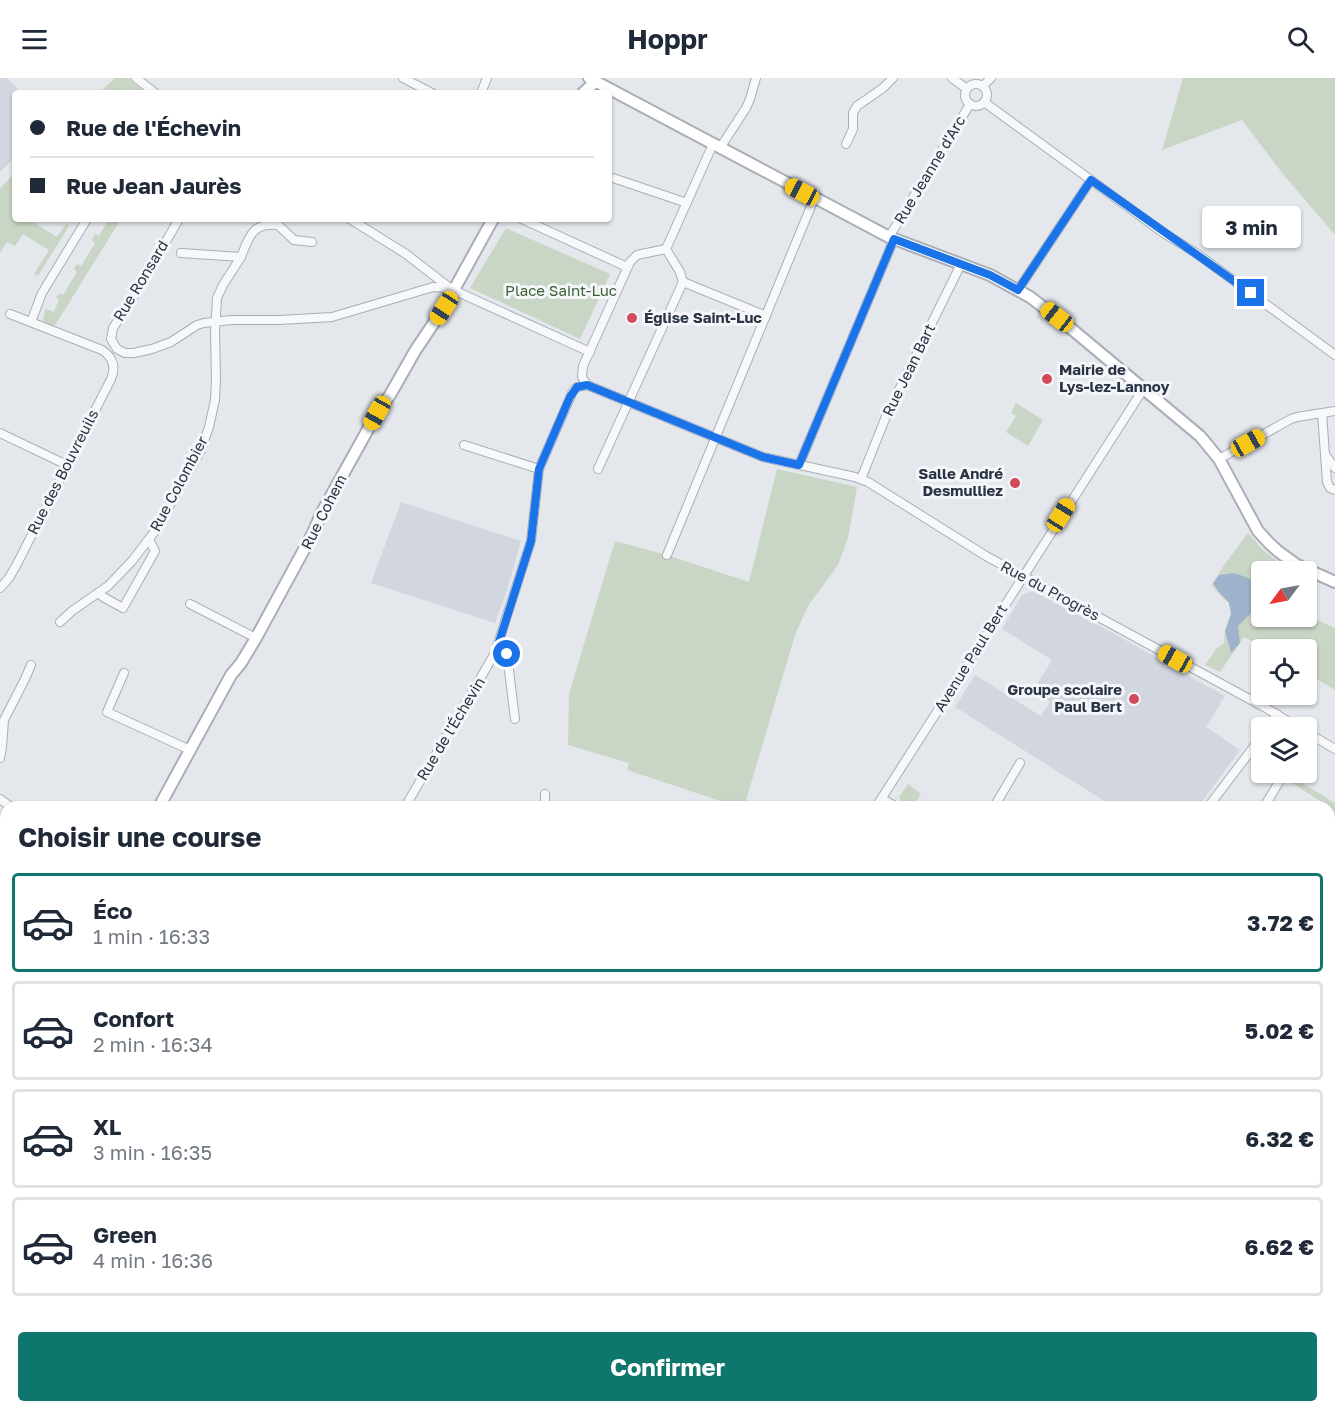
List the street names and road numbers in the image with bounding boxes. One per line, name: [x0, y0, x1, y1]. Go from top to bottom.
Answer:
street label: Rue Jeanne d'Arc: [890, 112, 969, 227]
street label: Rue Ronsard: [109, 237, 171, 324]
street label: Rue Jean Bart: [878, 320, 938, 419]
street label: Rue des Bouvreuils: [23, 406, 101, 537]
street label: Rue Colombier: [145, 433, 211, 534]
street label: Rue Cohem: [297, 471, 350, 552]
street label: Rue du Progrès: [998, 556, 1103, 624]
street label: Avenue Paul Bert: [930, 600, 1010, 715]
street label: Rue de l'Échevin: [412, 674, 488, 783]

